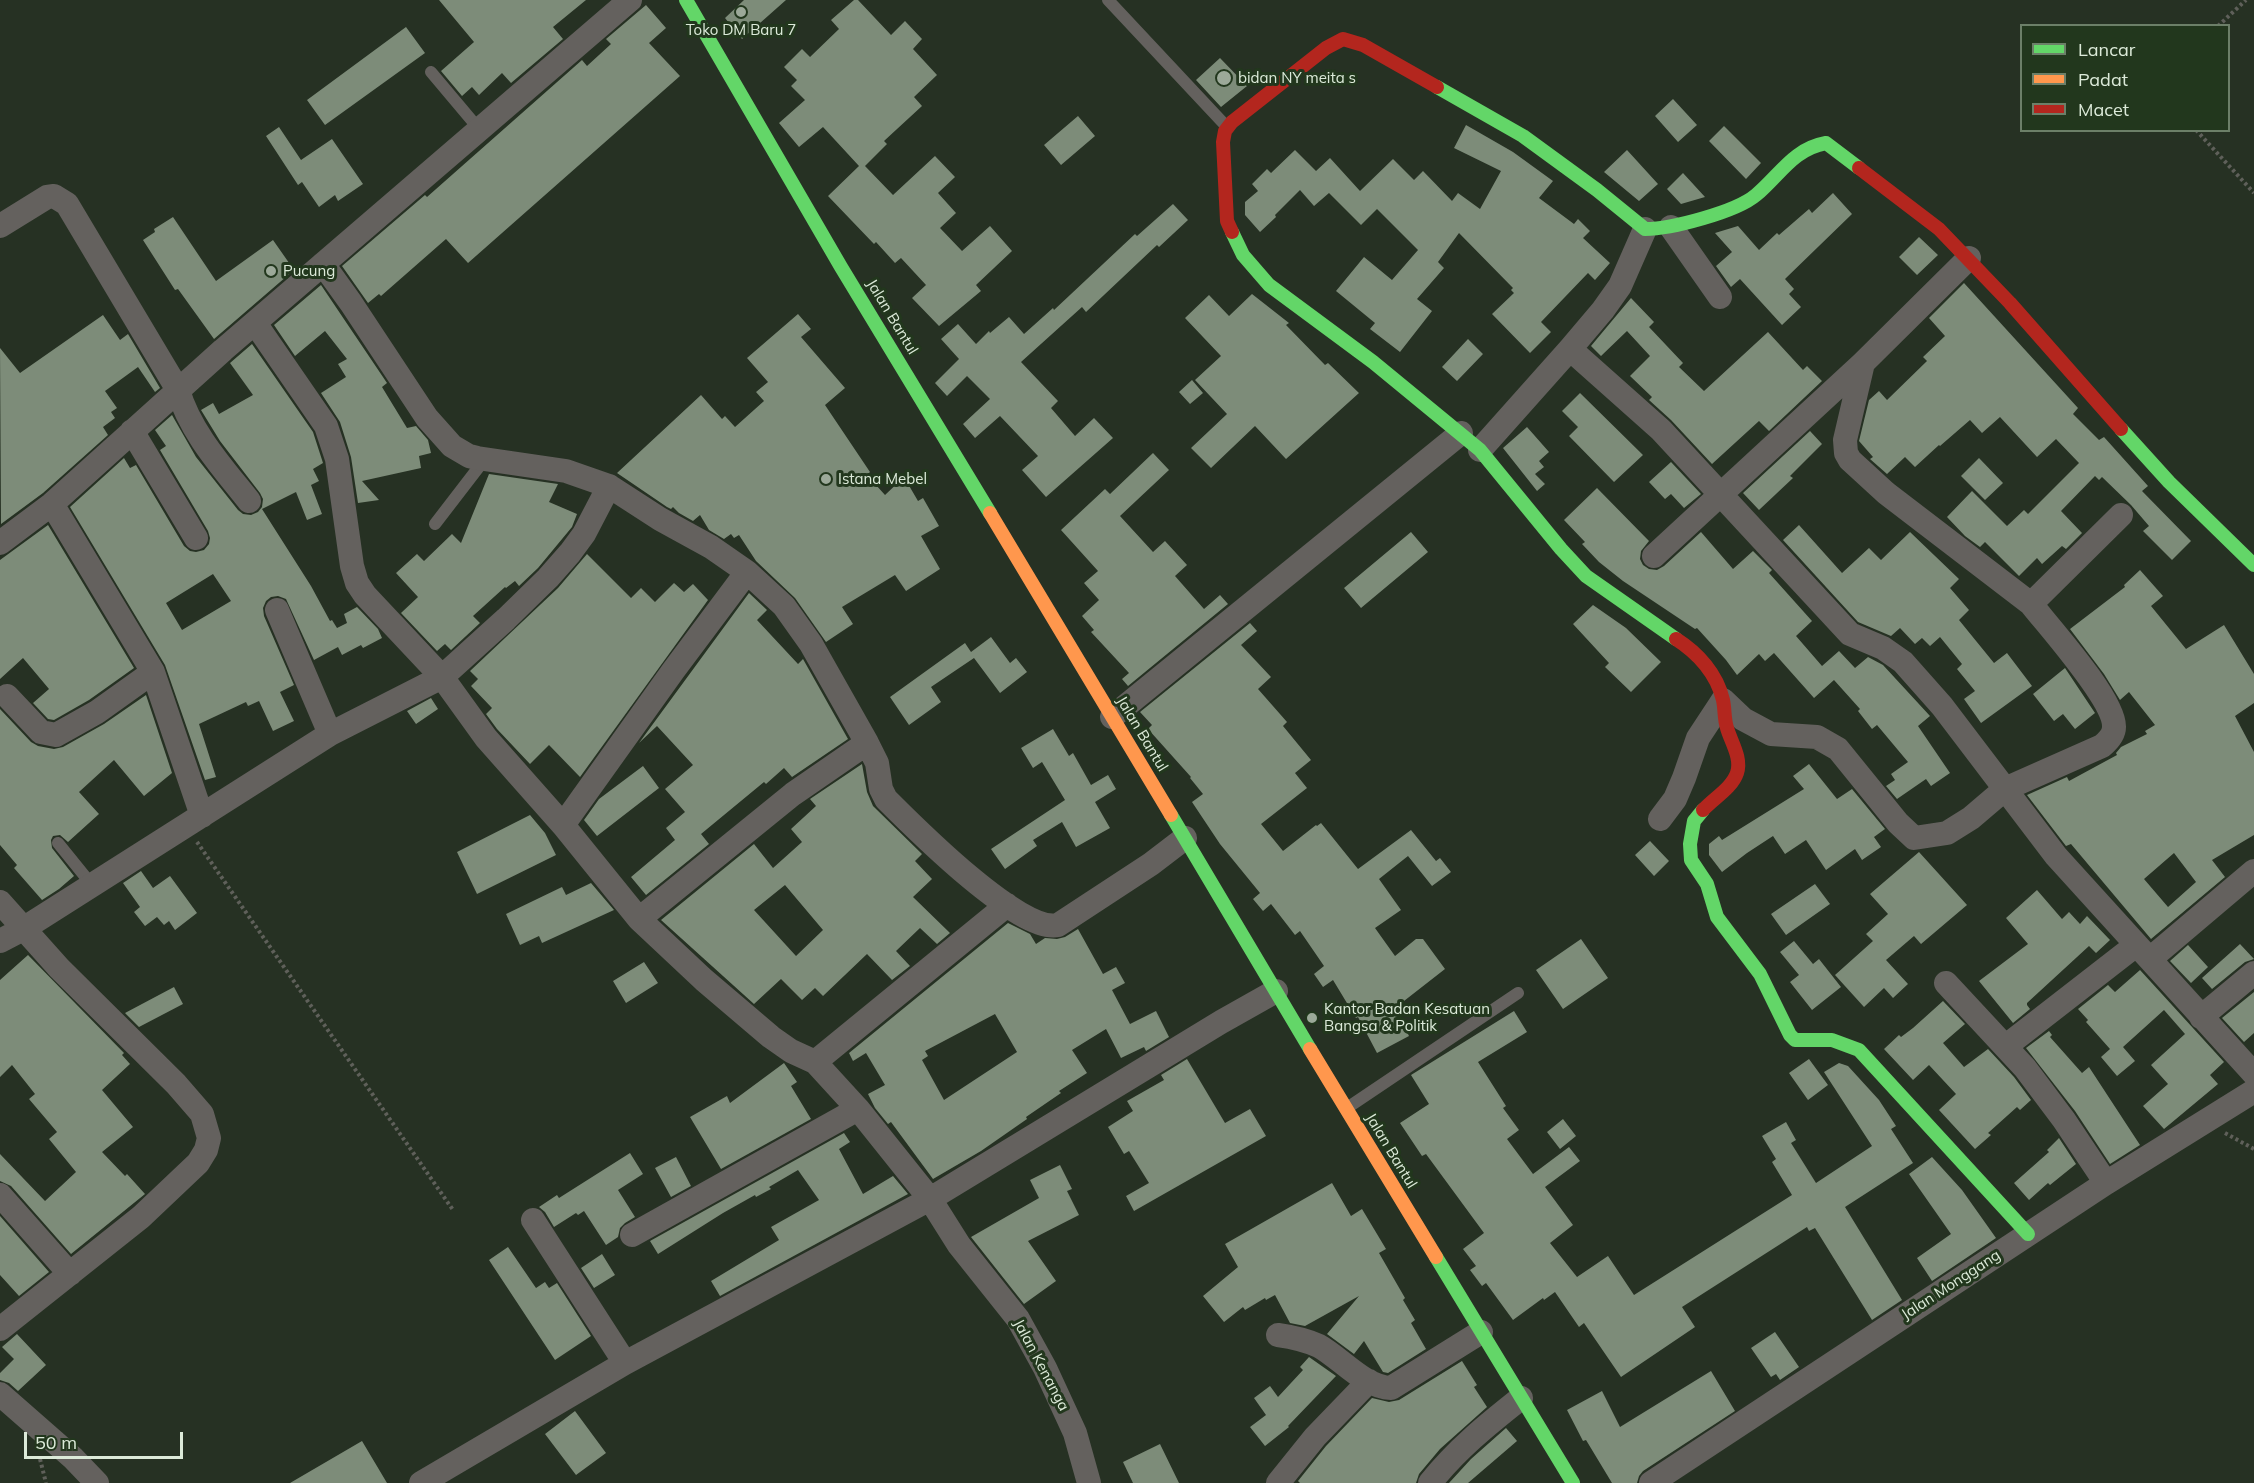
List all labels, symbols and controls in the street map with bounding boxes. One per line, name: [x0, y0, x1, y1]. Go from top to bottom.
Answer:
marker: Toko DM Baru 7: [734, 5, 748, 19]
place label: Toko DM Baru 7: [686, 21, 796, 39]
legend: [2020, 24, 2230, 132]
text: Lancar: [2078, 38, 2135, 61]
text: Padat: [2078, 68, 2128, 91]
marker: bidan NY meita s: [1215, 69, 1233, 87]
place label: bidan NY meita s: [1238, 69, 1356, 87]
text: Macet: [2078, 98, 2129, 121]
place label: Pucung: [283, 262, 335, 280]
marker: Pucung: [264, 264, 278, 278]
street label: Jalan Bantul: [862, 276, 922, 358]
place label: Istana Mebel: [838, 470, 927, 488]
marker: Istana Mebel: [819, 472, 833, 486]
street label: Jalan Bantul: [1112, 693, 1172, 775]
place label: Kantor Badan Kesatuan Bangsa & Politik: [1324, 1000, 1490, 1035]
marker: Kantor Badan Kesatuan Bangsa & Politik: [1305, 1011, 1319, 1025]
street label: Jalan Bantul: [1361, 1110, 1421, 1192]
street label: Jalan Monggang: [1898, 1246, 2004, 1324]
street label: Jalan Kenanga: [1009, 1316, 1073, 1414]
scale bar: [27, 1420, 186, 1458]
text: 50 m: [35, 1431, 77, 1454]

